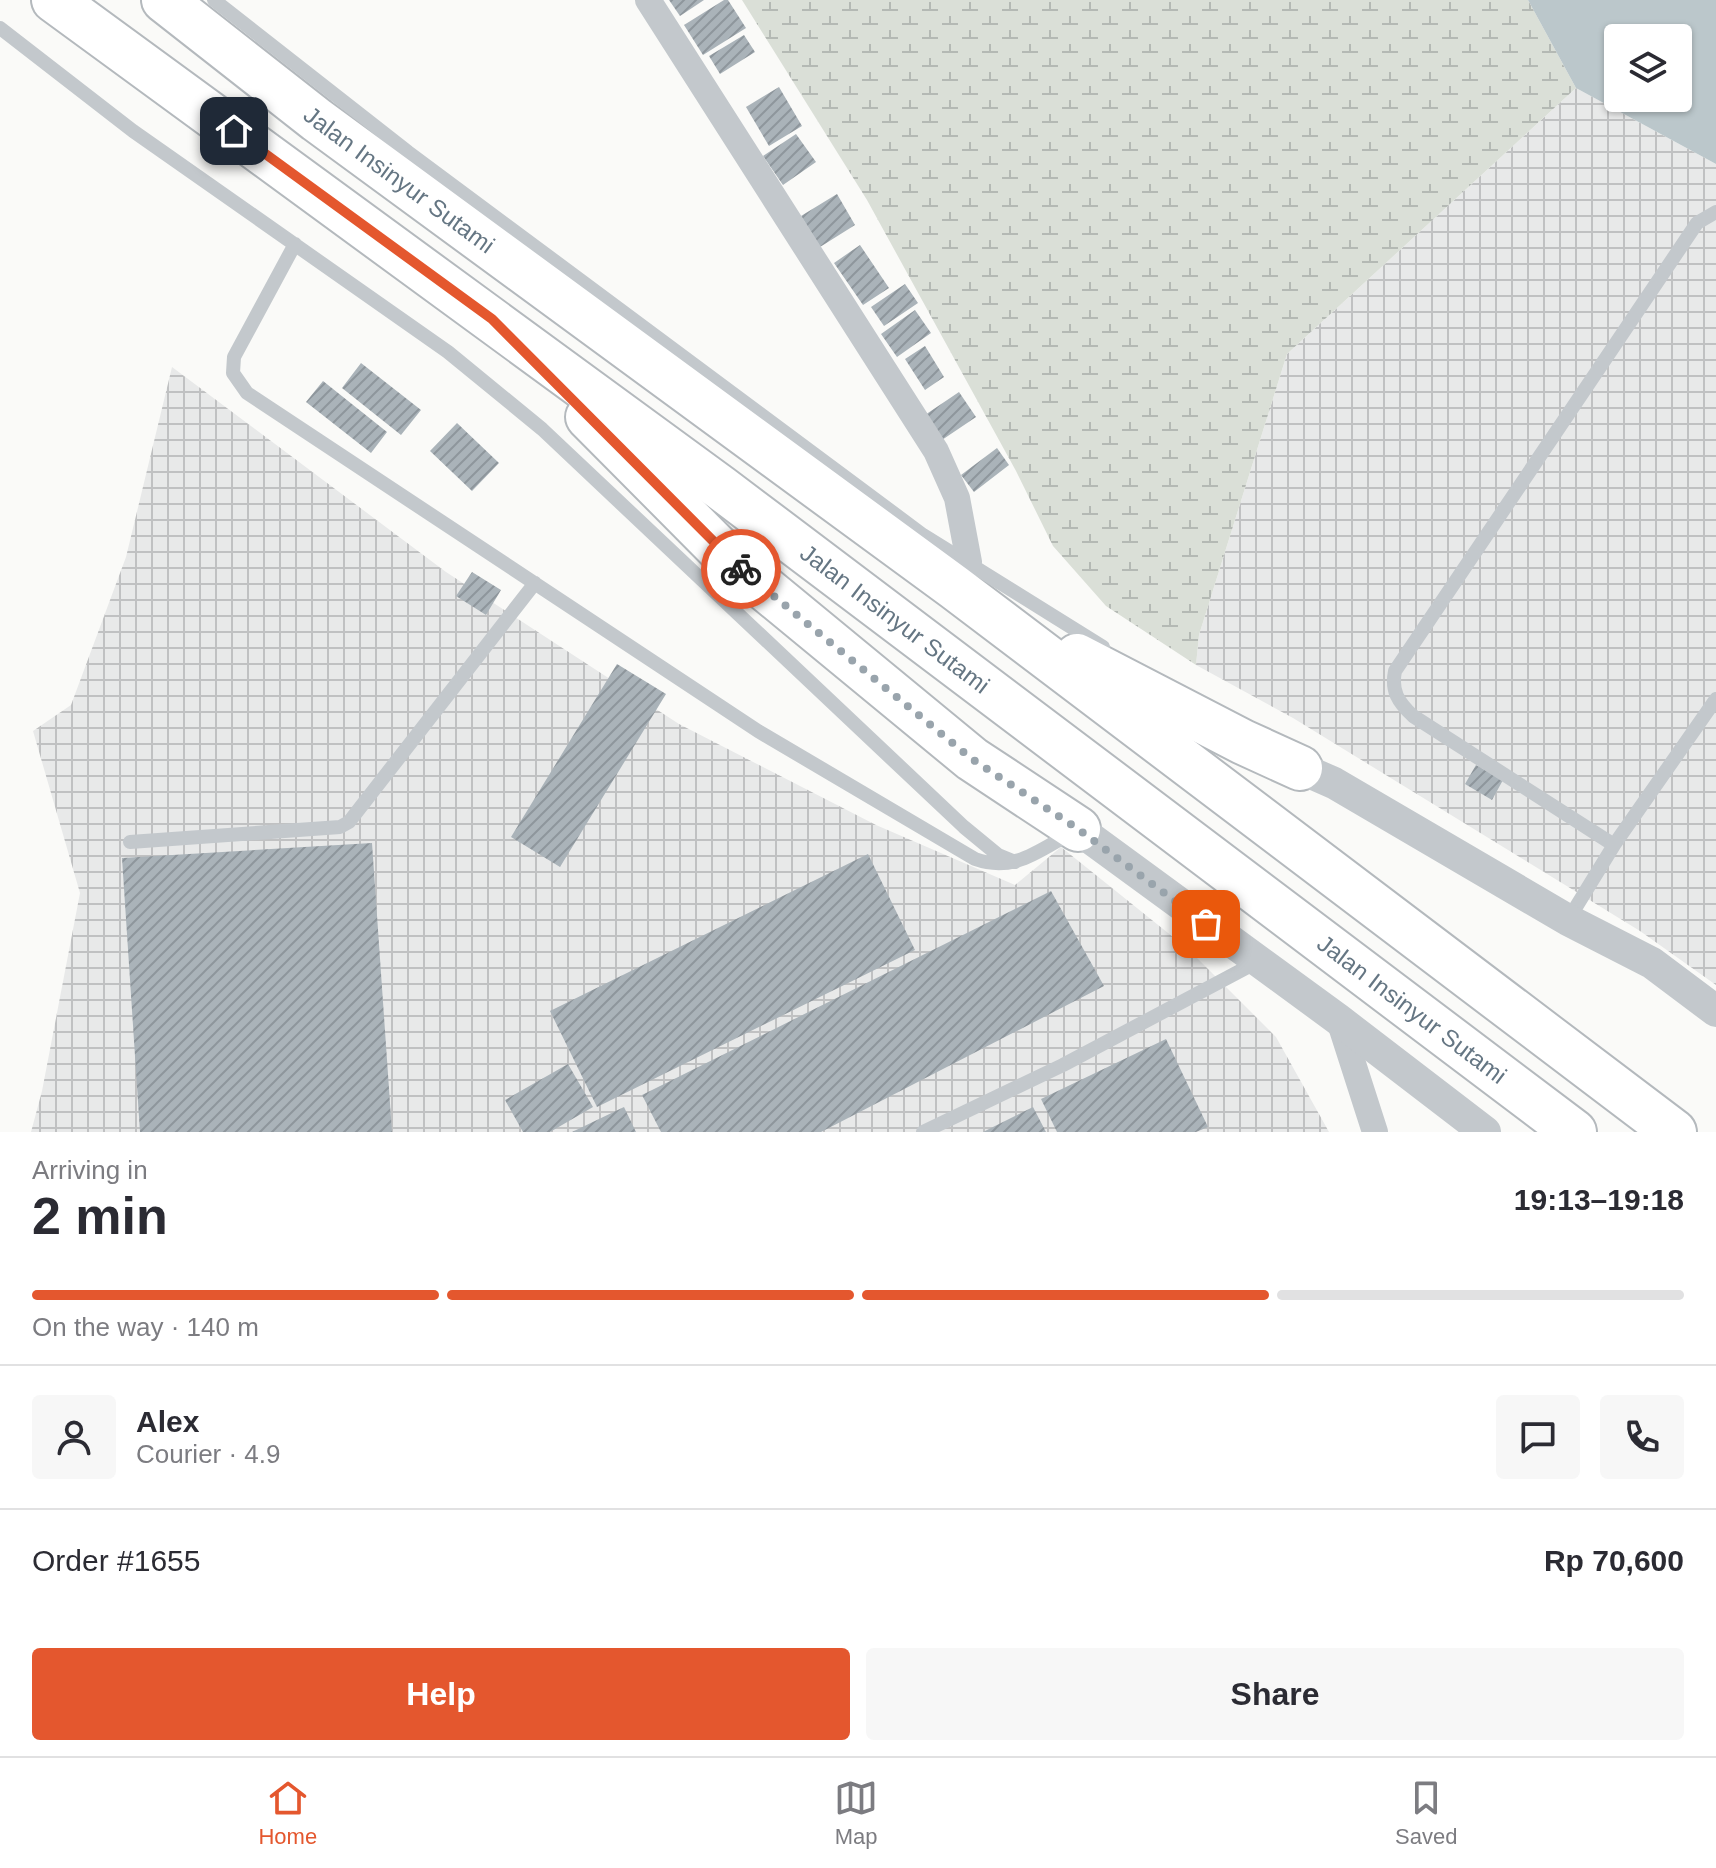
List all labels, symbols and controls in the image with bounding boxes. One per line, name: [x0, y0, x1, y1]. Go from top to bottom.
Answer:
map controls: [1604, 24, 1692, 112]
button: layers: [1604, 24, 1692, 112]
pin: [200, 97, 268, 165]
street label: Jalan Insinyur Sutami: [299, 101, 500, 258]
icon: home: [212, 109, 256, 153]
courier: [701, 529, 781, 609]
street label: Jalan Insinyur Sutami: [795, 539, 995, 699]
icon: bike: [719, 547, 763, 591]
pin: [1172, 890, 1240, 958]
icon: bag: [1184, 902, 1228, 946]
street label: Jalan Insinyur Sutami: [1312, 929, 1512, 1089]
text: Arriving in: [32, 1155, 148, 1185]
text: 19:13–19:18: [1514, 1183, 1684, 1216]
text: 2 min: [32, 1187, 168, 1245]
text: On the way · 140 m: [32, 1312, 259, 1342]
button: person: [32, 1395, 116, 1479]
button: chat: [1496, 1395, 1580, 1479]
button: phone: [1600, 1395, 1684, 1479]
text: Alex: [136, 1405, 199, 1438]
text: Courier · 4.9: [136, 1439, 281, 1469]
text: Order #1655: [32, 1544, 200, 1577]
text: Rp 70,600: [1544, 1544, 1684, 1577]
button: Help: [32, 1648, 850, 1740]
button: Share: [866, 1648, 1684, 1740]
tab: Home: [258, 1776, 317, 1850]
tab: Map: [834, 1776, 878, 1850]
tab: Saved: [1395, 1776, 1458, 1850]

